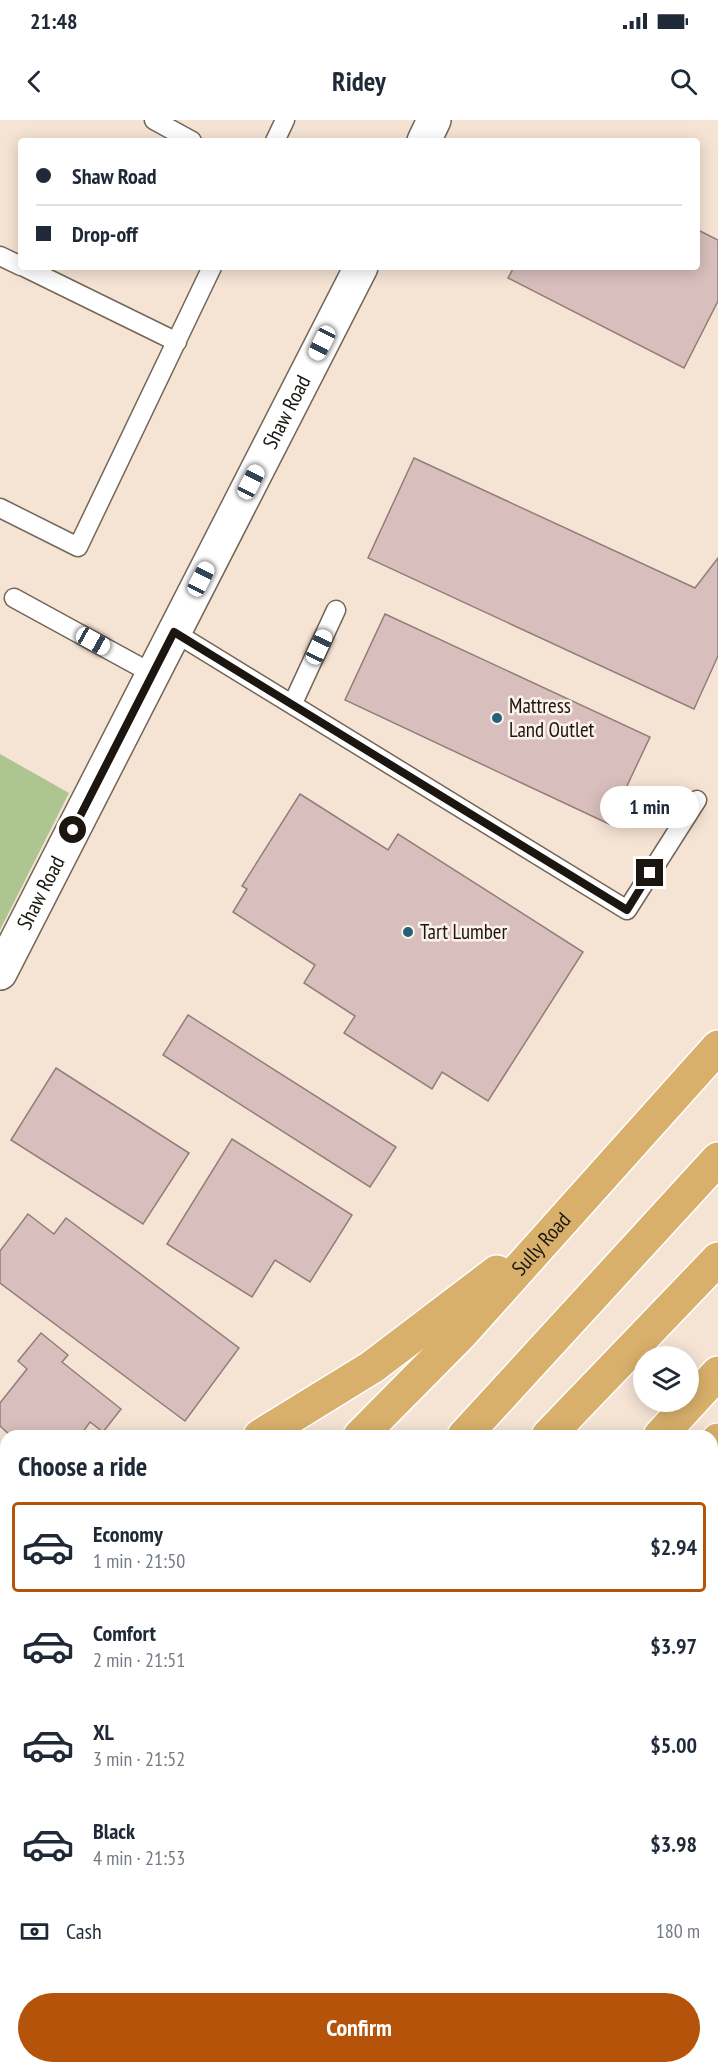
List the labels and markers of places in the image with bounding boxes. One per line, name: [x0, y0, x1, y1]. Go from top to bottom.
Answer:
place label: Mattress Land Outlet: [509, 692, 595, 743]
marker: Mattress Land Outlet: [490, 711, 504, 725]
place label: Tart Lumber: [420, 918, 507, 945]
marker: Tart Lumber: [401, 925, 415, 939]

